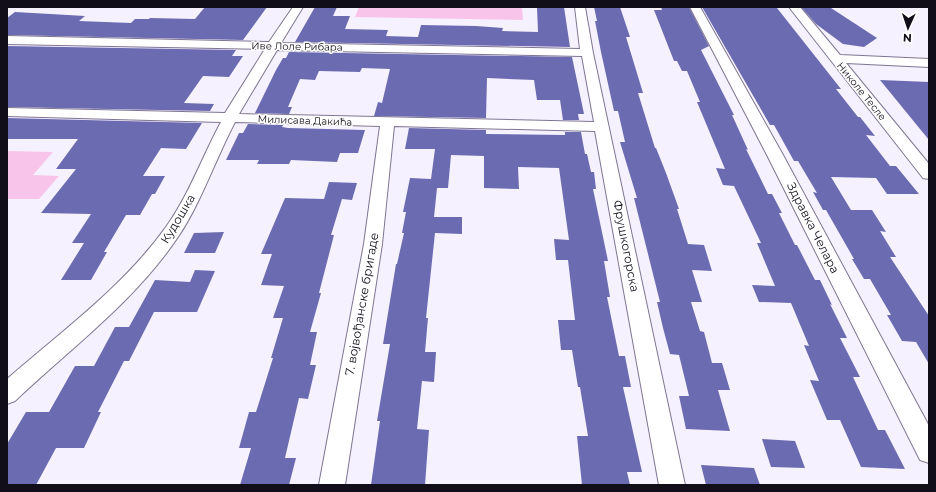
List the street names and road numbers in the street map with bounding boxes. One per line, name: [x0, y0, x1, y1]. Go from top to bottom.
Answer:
street label: Иве Лоле Рибара: [251, 39, 343, 54]
street label: Николе Тесле: [834, 59, 889, 123]
street label: Милисава Дакића: [257, 112, 353, 129]
street label: Здравка Челара: [784, 180, 843, 276]
street label: Кудошка: [157, 191, 198, 246]
street label: Фрушкогорска: [610, 199, 643, 293]
street label: 7. војвођанске бригаде: [342, 231, 381, 377]

